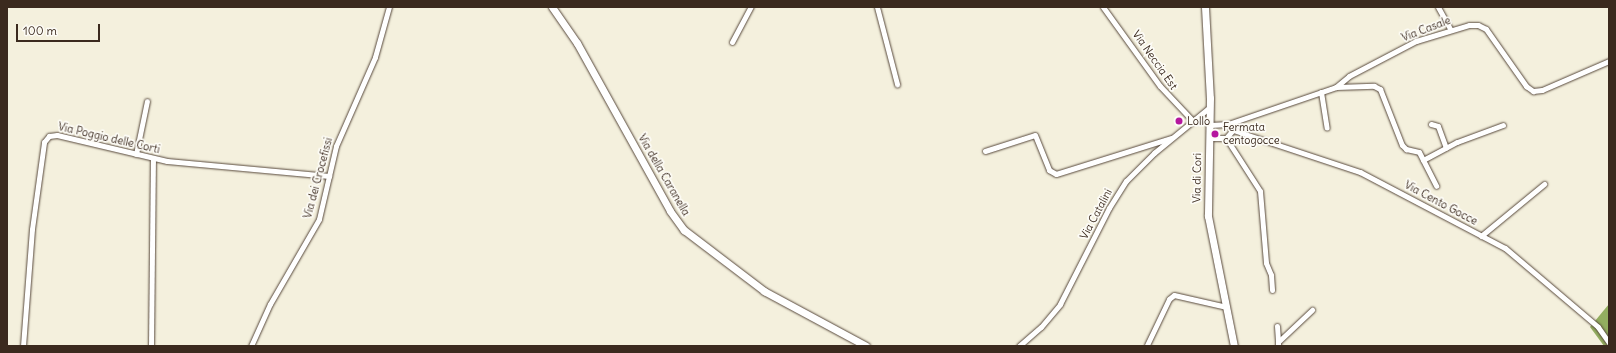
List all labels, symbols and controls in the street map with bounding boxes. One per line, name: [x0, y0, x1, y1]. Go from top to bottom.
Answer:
street label: Via Casale: [1400, 14, 1452, 44]
scale bar: [18, 16, 102, 42]
text: 100 m: [23, 23, 57, 38]
street label: Via Neccia Est: [1130, 28, 1180, 92]
place label: Lollo: [1187, 114, 1210, 128]
marker: Lollo: [1174, 116, 1184, 126]
street label: Via Poggio delle Corti: [57, 120, 161, 156]
place label: Fermata centogocce: [1223, 121, 1280, 147]
marker: Fermata centogocce: [1210, 129, 1220, 139]
street label: Via della Caranella: [635, 132, 693, 218]
street label: Via dei Crocefissi: [301, 136, 335, 220]
street label: Via di Cori: [1190, 153, 1204, 203]
street label: Via Cento Gocce: [1402, 178, 1480, 228]
street label: Via Catalini: [1077, 186, 1115, 242]

